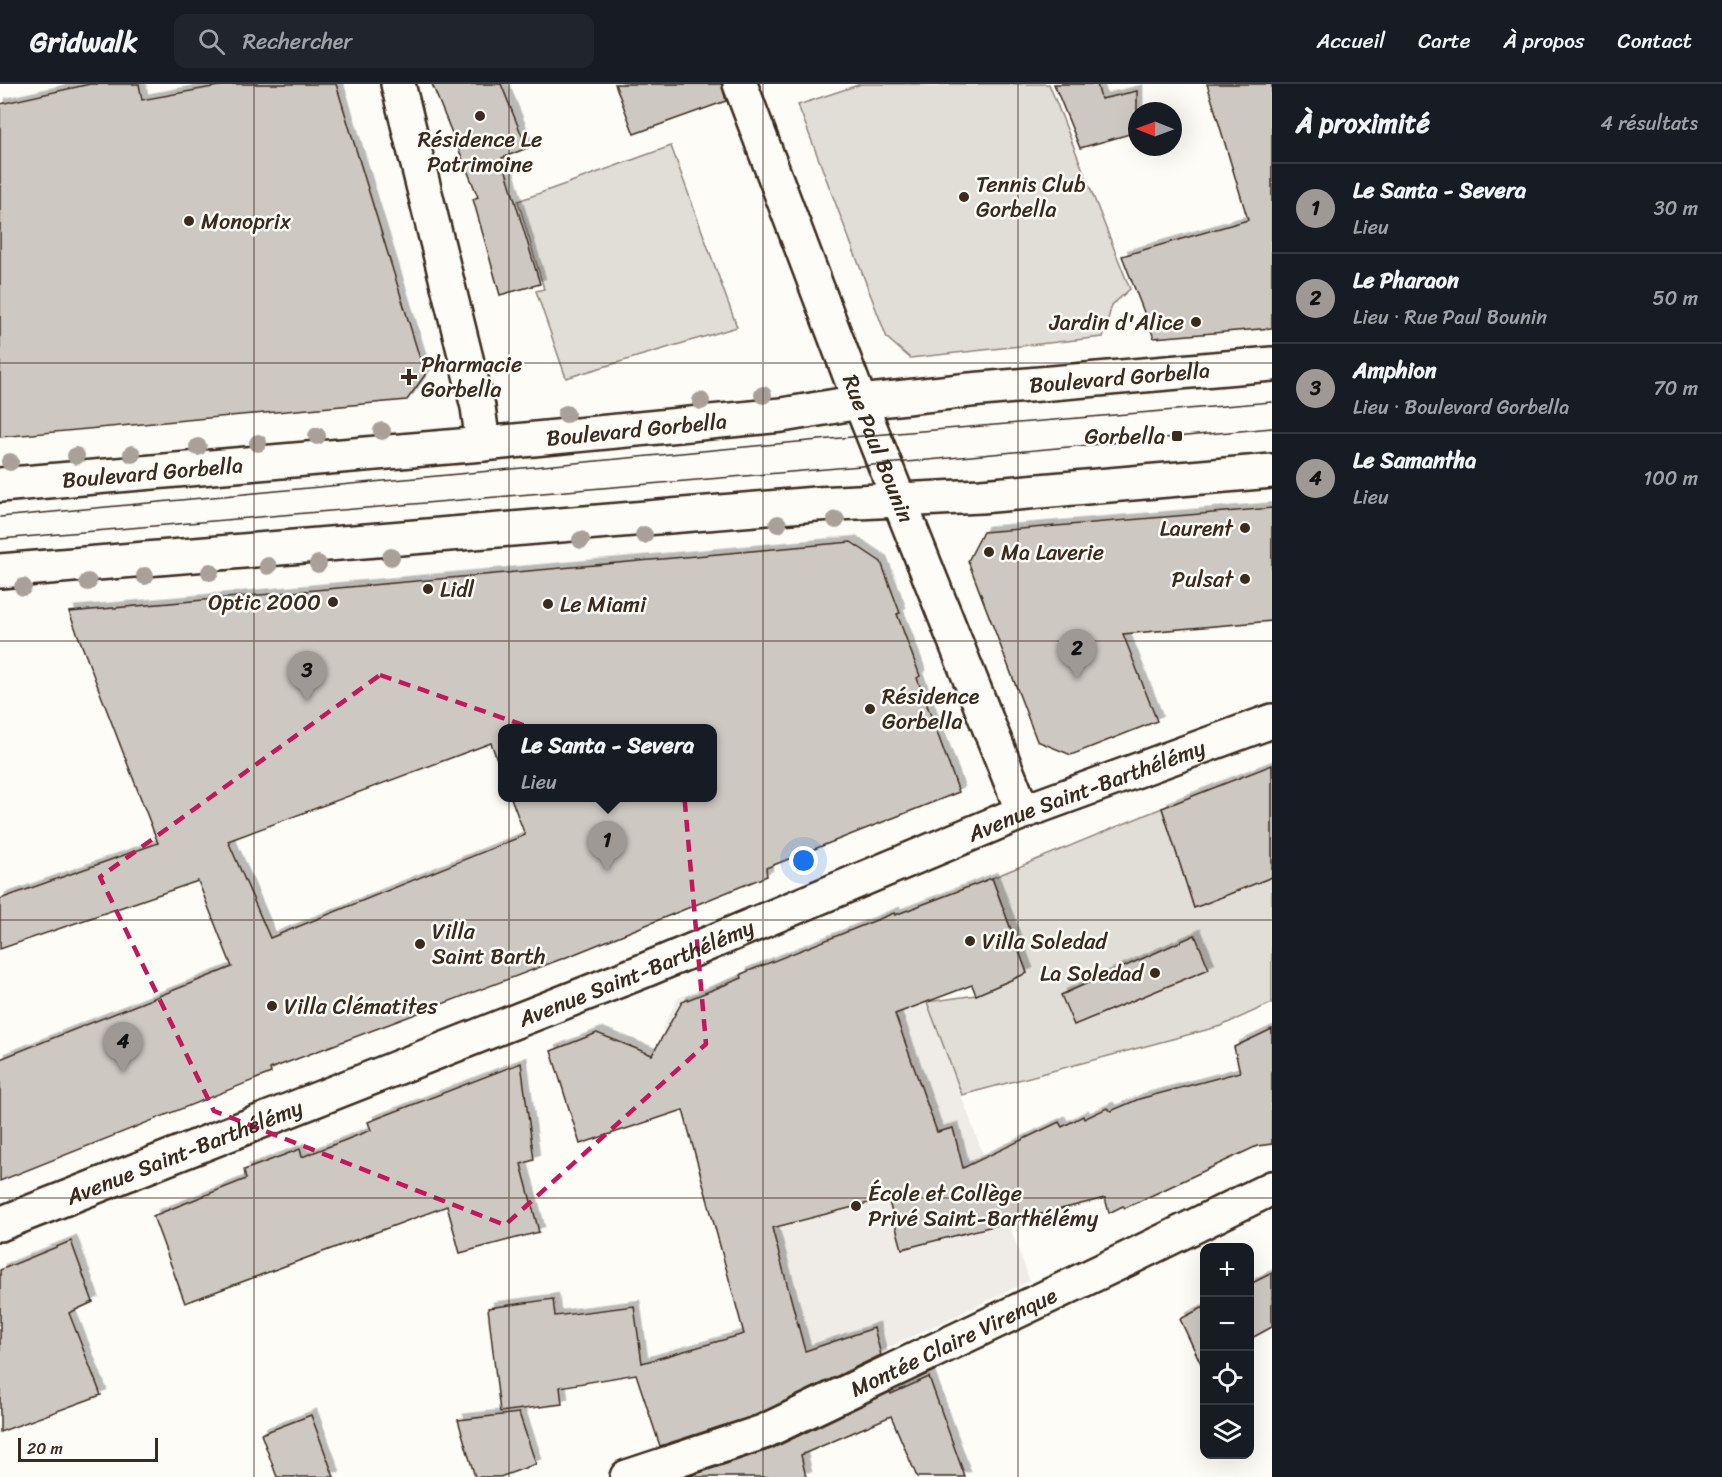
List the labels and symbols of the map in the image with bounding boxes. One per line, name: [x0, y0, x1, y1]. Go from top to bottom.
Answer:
north arrow: [1128, 102, 1182, 156]
marker: Résidence Le Patrimoine: [473, 109, 487, 123]
place label: Résidence Le Patrimoine: [418, 120, 542, 184]
place label: Tennis Club Gorbella: [976, 165, 1086, 229]
marker: Tennis Club Gorbella: [957, 190, 971, 204]
place label: Monoprix: [201, 202, 292, 241]
marker: Monoprix: [182, 214, 196, 228]
place label: Jardin d'Alice: [1048, 303, 1184, 342]
marker: Jardin d'Alice: [1189, 315, 1203, 329]
place label: Pharmacie Gorbella: [421, 345, 522, 409]
street label: Boulevard Gorbella: [1028, 350, 1212, 405]
street label: Rue Paul Bounin: [831, 369, 925, 529]
marker: Pharmacie Gorbella: [402, 370, 416, 384]
street label: Boulevard Gorbella: [544, 401, 729, 458]
place label: Gorbella: [1084, 417, 1165, 456]
marker: Gorbella: [1170, 429, 1184, 443]
street label: Boulevard Gorbella: [61, 445, 244, 500]
place label: Laurent: [1160, 509, 1234, 548]
marker: Laurent: [1238, 521, 1252, 535]
place label: Ma Laverie: [1001, 533, 1104, 572]
marker: Ma Laverie: [982, 545, 996, 559]
place label: Pulsat: [1172, 560, 1234, 599]
place label: Lidl: [440, 570, 475, 609]
marker: Pulsat: [1238, 572, 1252, 586]
marker: Lidl: [421, 582, 435, 596]
place label: Optic 2000: [208, 583, 321, 622]
place label: Le Miami: [560, 585, 647, 624]
marker: Optic 2000: [326, 595, 340, 609]
marker: Le Miami: [541, 597, 555, 611]
pin: 2: [1058, 630, 1096, 679]
pin: 3: [288, 652, 326, 701]
place label: Résidence Gorbella: [882, 677, 980, 741]
marker: Résidence Gorbella: [863, 702, 877, 716]
street label: Avenue Saint-Barthélémy: [961, 728, 1211, 853]
pin: 1: [588, 822, 626, 871]
your location: [789, 846, 818, 875]
street label: Avenue Saint-Barthélémy: [512, 907, 761, 1039]
place label: Villa Saint Barth: [432, 912, 545, 976]
place label: Villa Soledad: [982, 922, 1108, 961]
marker: Villa Soledad: [963, 934, 977, 948]
marker: Villa Saint Barth: [413, 937, 427, 951]
place label: La Soledad: [1040, 954, 1144, 993]
marker: La Soledad: [1148, 966, 1162, 980]
place label: Villa Clématites: [284, 987, 439, 1026]
marker: Villa Clématites: [265, 999, 279, 1013]
pin: 4: [104, 1022, 142, 1072]
street label: Avenue Saint-Barthélémy: [59, 1088, 309, 1216]
place label: École et Collège Privé Saint-Barthélémy: [868, 1174, 1099, 1238]
marker: École et Collège Privé Saint-Barthélémy: [849, 1199, 863, 1213]
street label: Montée Claire Virenque: [843, 1276, 1064, 1408]
scale bar: [18, 1435, 158, 1462]

